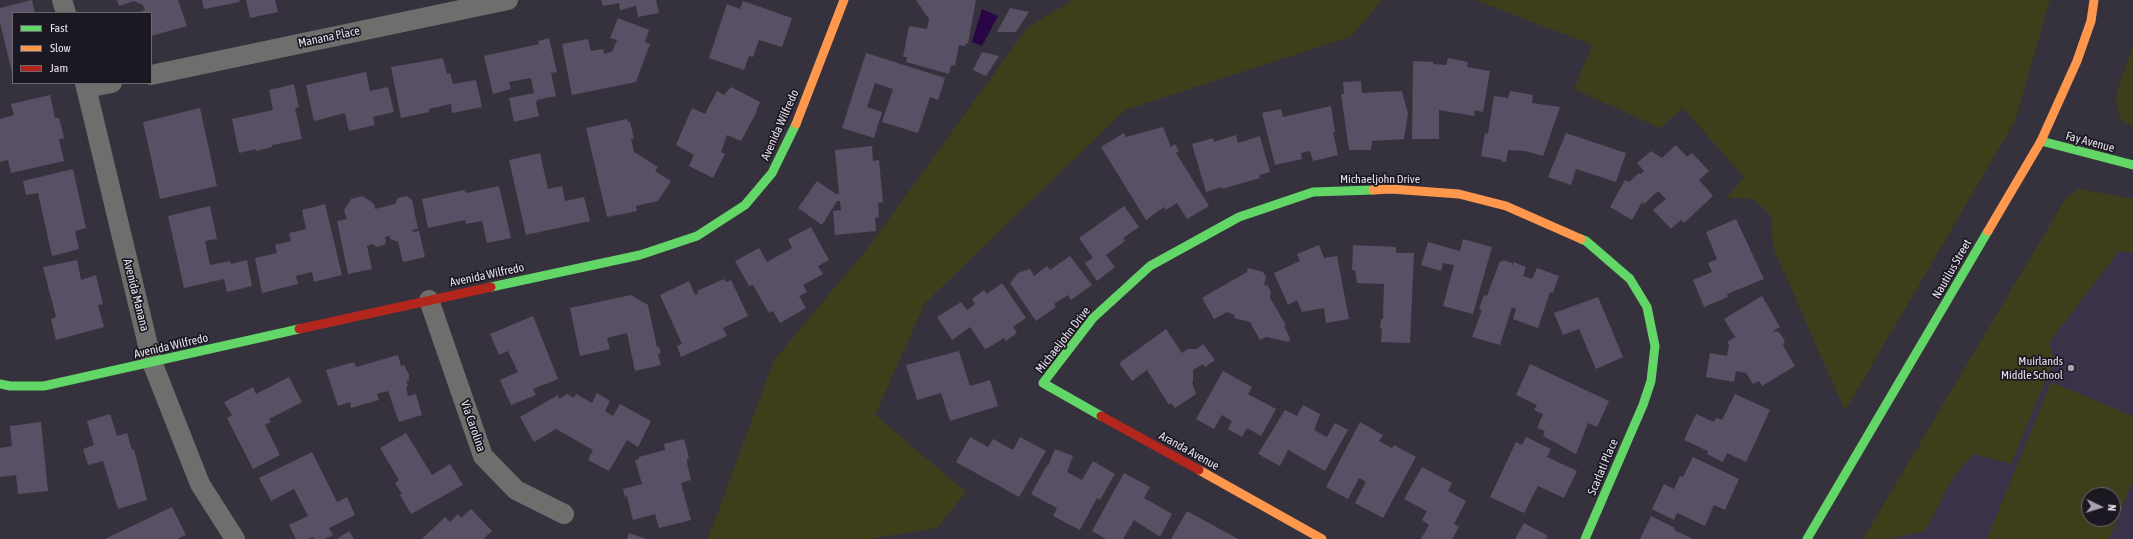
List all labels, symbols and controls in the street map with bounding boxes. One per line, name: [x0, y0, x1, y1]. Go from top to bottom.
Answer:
legend: [12, 12, 152, 84]
text: Fast: [50, 21, 68, 35]
street label: Manana Place: [297, 23, 361, 51]
text: Slow: [50, 41, 71, 55]
text: Jam: [50, 61, 68, 75]
street label: Avenida Wilfredo: [758, 87, 802, 163]
street label: Fay Avenue: [2064, 129, 2116, 155]
street label: Michaeljohn Drive: [1340, 172, 1420, 186]
street label: Nautilus Street: [1929, 237, 1975, 301]
street label: Avenida Manana: [120, 257, 152, 333]
street label: Avenida Wilfredo: [448, 260, 526, 290]
street label: Michaeljohn Drive: [1033, 304, 1093, 376]
street label: Avenida Wilfredo: [132, 330, 210, 362]
place label: Muirlands Middle School: [2001, 354, 2063, 382]
marker: Muirlands Middle School: [2066, 363, 2076, 373]
street label: Via Carolina: [458, 398, 488, 454]
street label: Aranda Avenue: [1156, 429, 1222, 473]
street label: Scarlati Place: [1585, 437, 1621, 497]
north arrow: [2081, 487, 2121, 527]
text: N: [2106, 504, 2118, 511]

